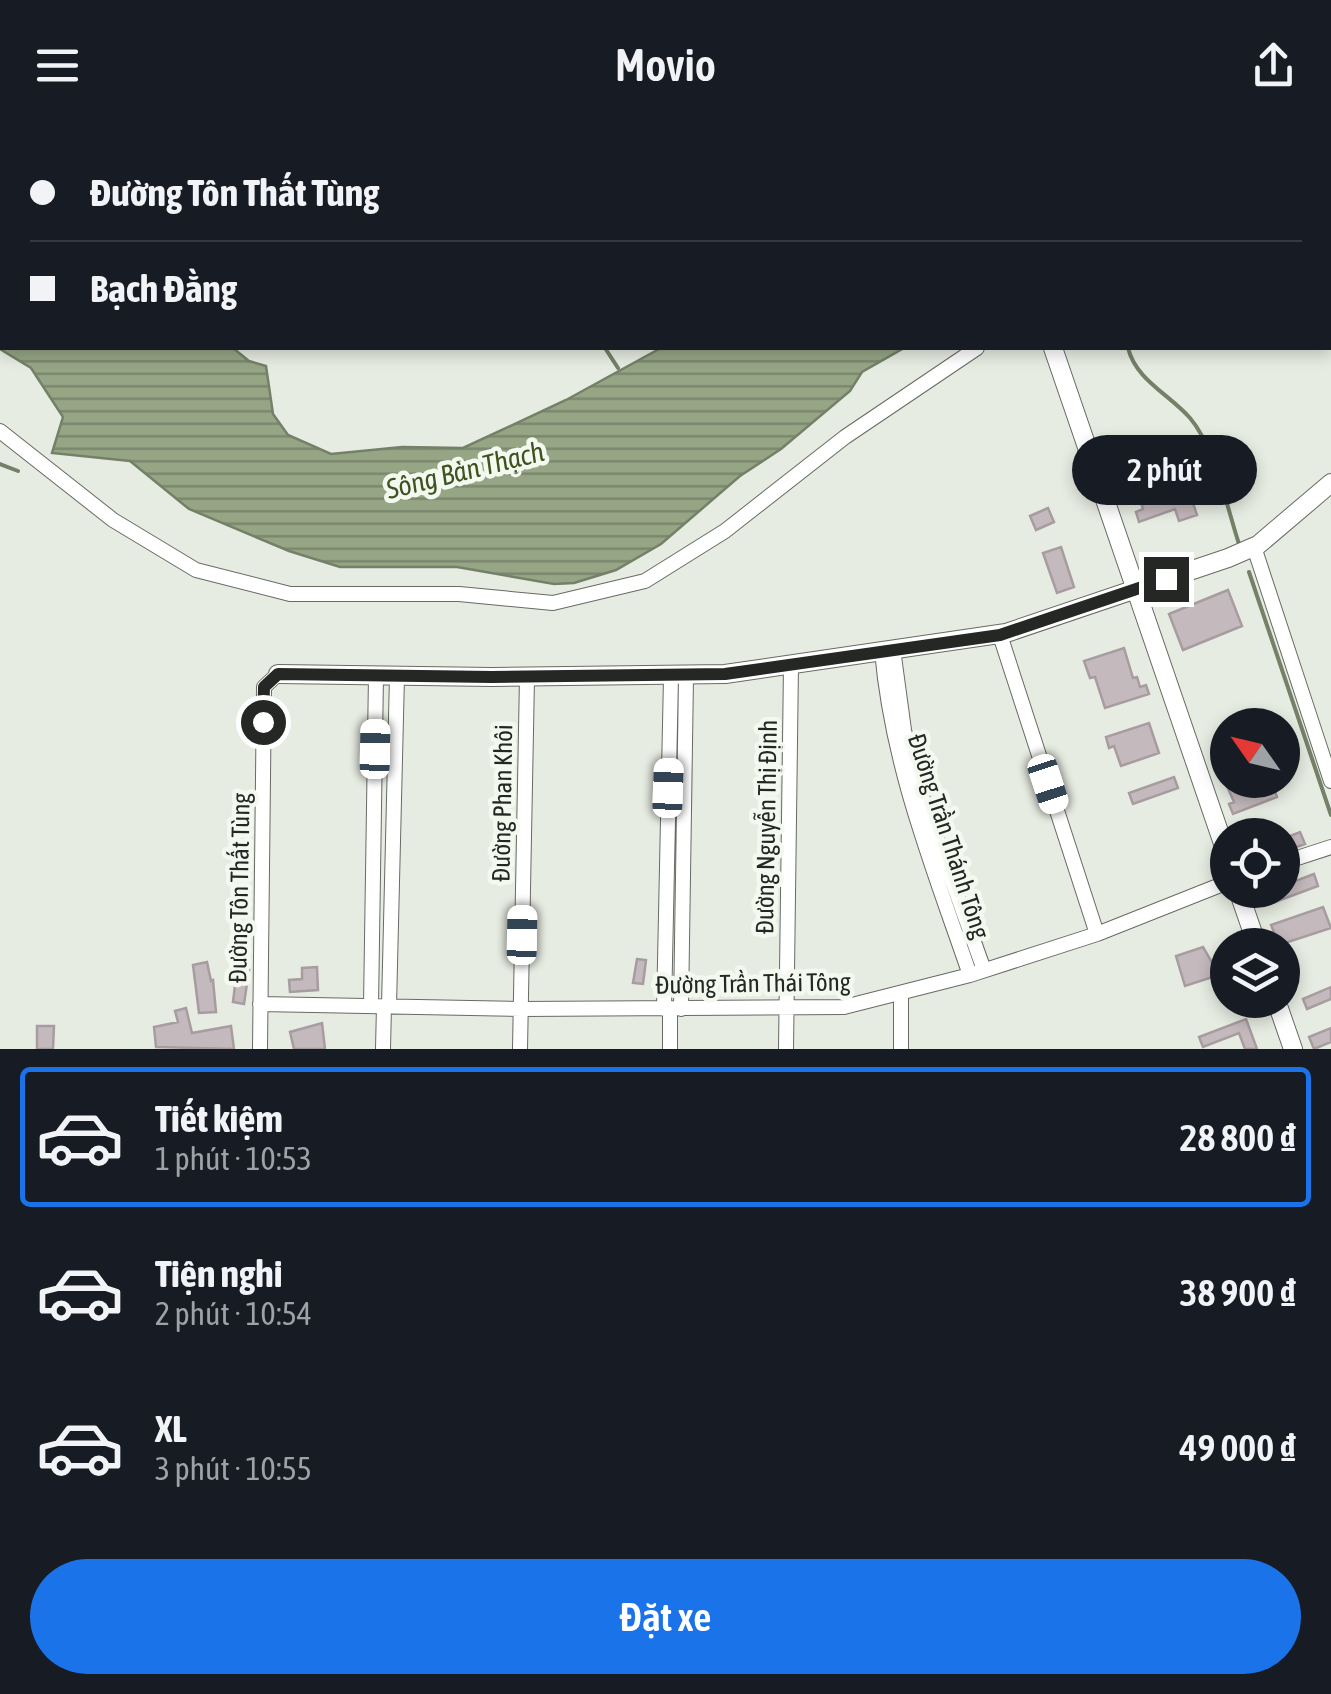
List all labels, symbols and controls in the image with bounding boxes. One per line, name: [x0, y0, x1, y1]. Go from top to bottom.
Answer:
icon: menu: [30, 38, 85, 93]
icon: share: [1246, 38, 1301, 93]
text: Movio: [615, 39, 716, 91]
text: Đường Tôn Thất Tùng: [90, 171, 379, 214]
text: Bạch Đằng: [90, 267, 237, 310]
callout: 2 phút: [1074, 434, 1258, 504]
water label: Sông Bàn Thạch: [382, 435, 548, 505]
text: 2 phút: [1127, 451, 1202, 488]
route end: [1144, 557, 1189, 602]
route start: [241, 700, 286, 745]
north arrow: [1210, 708, 1300, 798]
map controls: [1210, 708, 1300, 1018]
car: [359, 719, 391, 779]
street label: Đường Nguyễn Thị Định: [750, 720, 782, 934]
street label: Đường Phan Khôi: [487, 724, 517, 882]
street label: Đường Trần Thánh Tông: [903, 730, 995, 942]
car: [1024, 751, 1072, 817]
car: [652, 757, 684, 819]
street label: Đường Tôn Thất Tùng: [223, 792, 255, 983]
button: locate: [1210, 818, 1300, 908]
car: [506, 905, 538, 965]
button: layers: [1210, 928, 1300, 1018]
street label: Đường Trần Thái Tông: [655, 967, 851, 999]
icon: car: [35, 1092, 125, 1182]
text: Tiết kiệm: [155, 1097, 283, 1140]
text: 28 800 ₫: [1180, 1116, 1296, 1159]
text: 1 phút · 10:53: [155, 1140, 312, 1177]
icon: car: [35, 1247, 125, 1337]
text: Tiện nghi: [155, 1252, 283, 1295]
text: 38 900 ₫: [1180, 1271, 1296, 1314]
text: 2 phút · 10:54: [155, 1295, 312, 1332]
icon: car: [35, 1402, 125, 1492]
text: XL: [155, 1407, 187, 1450]
text: 49 000 ₫: [1180, 1426, 1296, 1469]
text: 3 phút · 10:55: [155, 1450, 312, 1487]
button: Đặt xe: [30, 1559, 1301, 1674]

